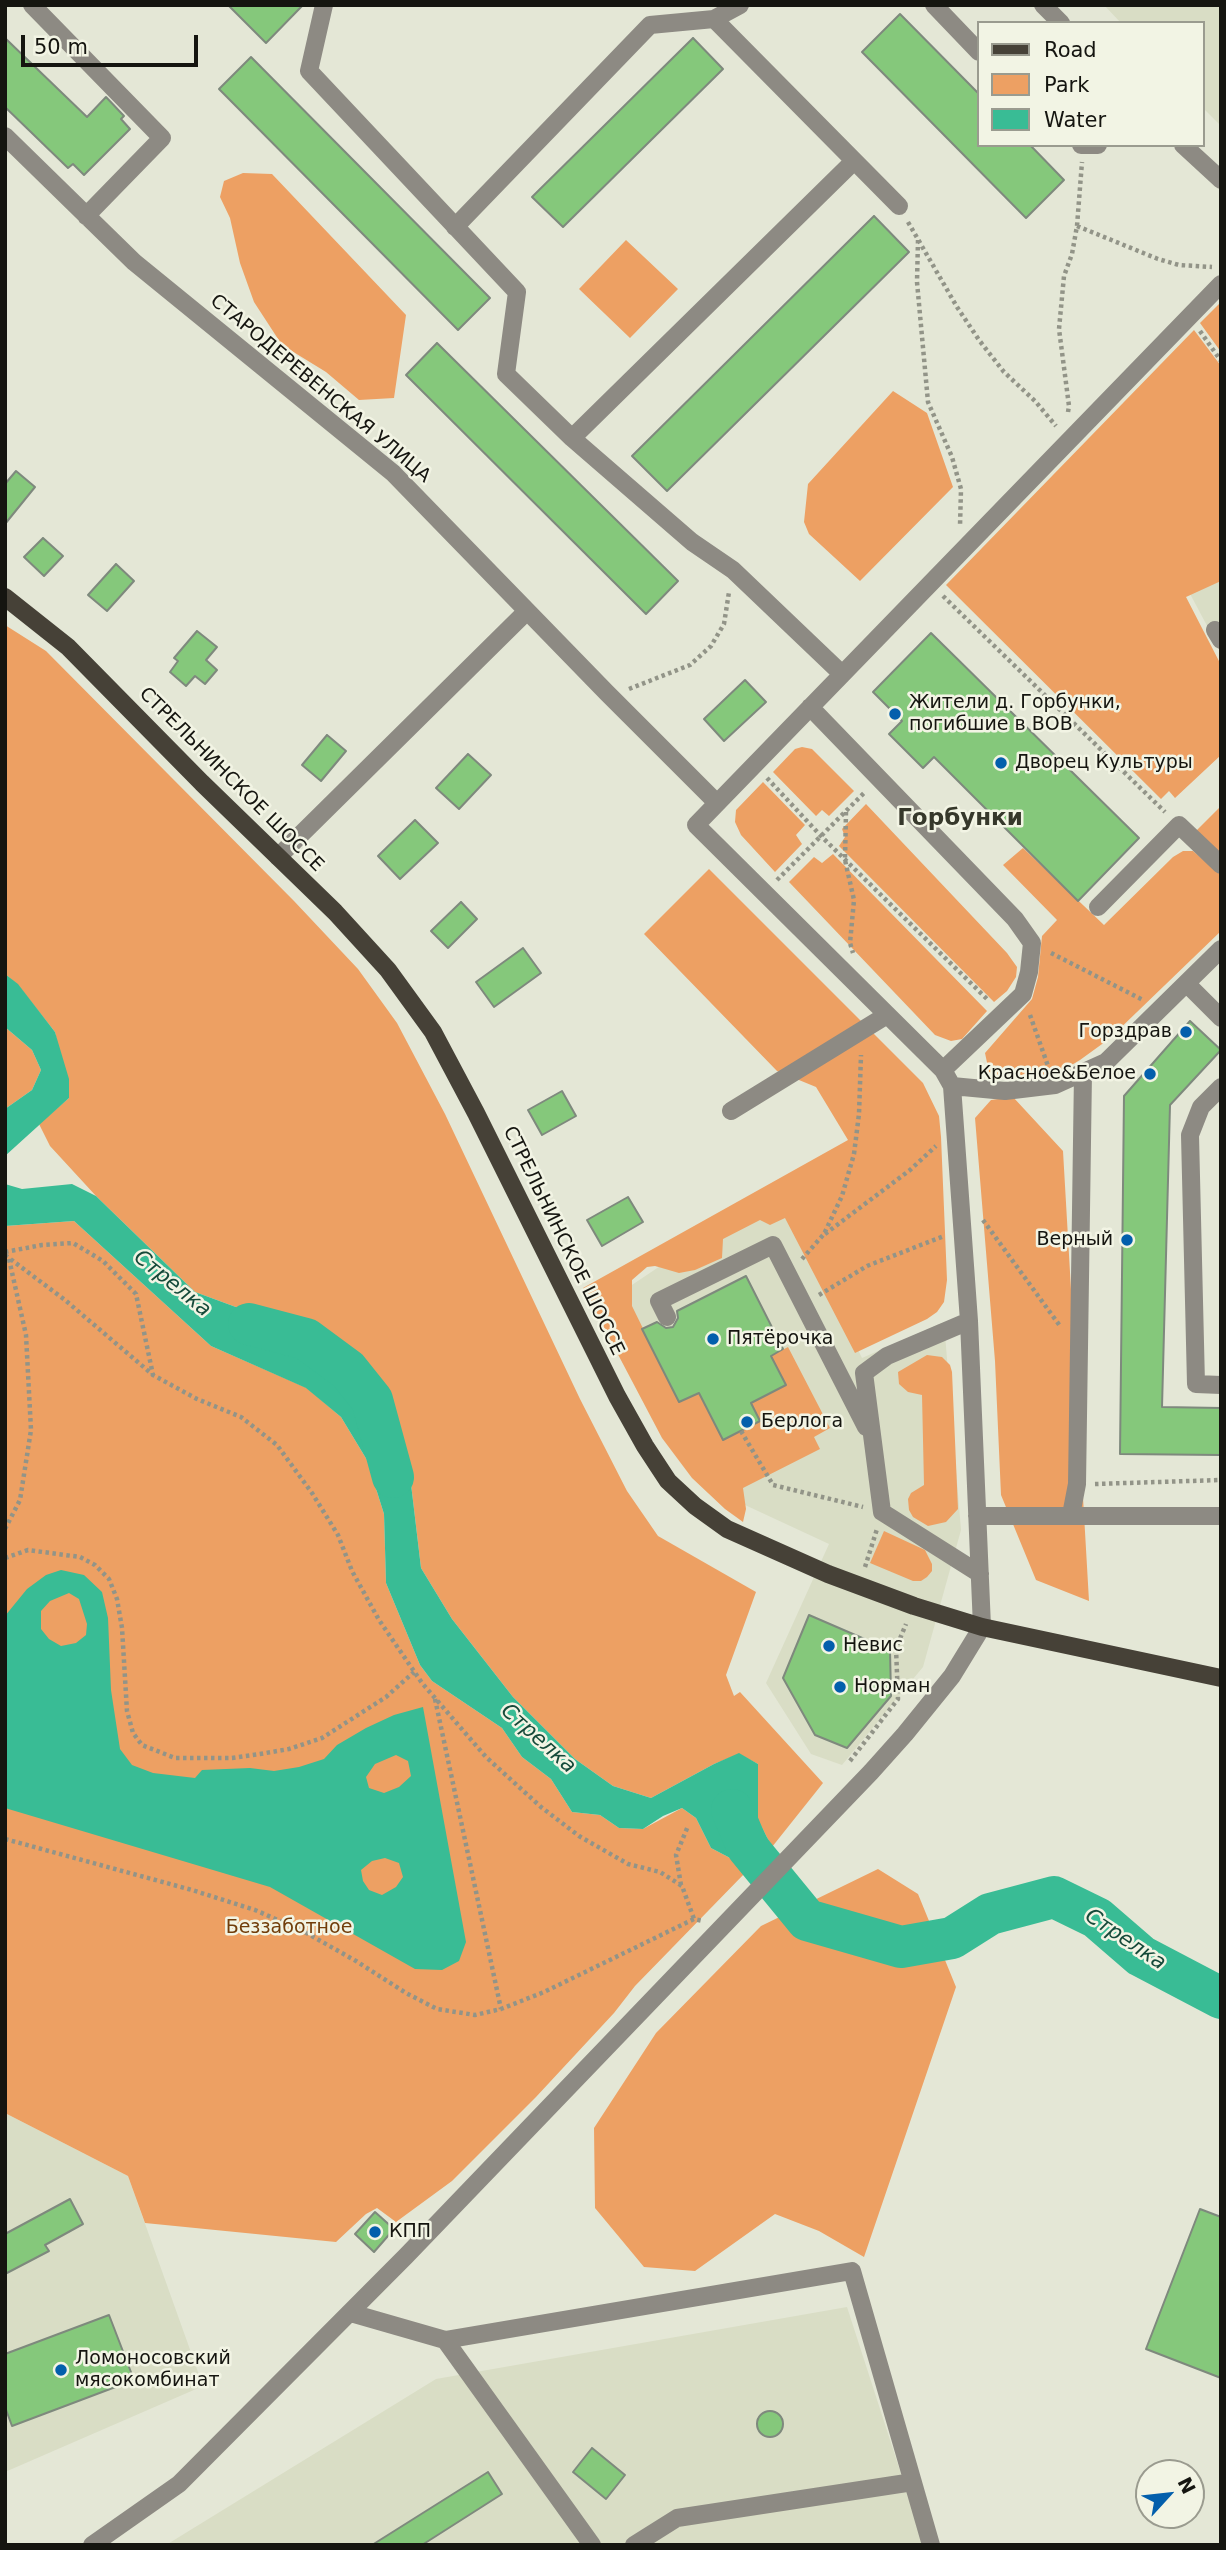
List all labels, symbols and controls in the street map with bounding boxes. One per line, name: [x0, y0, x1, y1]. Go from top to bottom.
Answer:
scale bar: [24, 21, 201, 65]
legend: [978, 21, 1205, 147]
text: 50 m: [34, 35, 88, 59]
text: Road: [1044, 38, 1097, 62]
text: Park: [1044, 73, 1089, 97]
text: Water: [1044, 108, 1106, 132]
street label: СТАРОДЕРЕВЕНСКАЯ УЛИЦА: [205, 290, 435, 488]
street label: СТРЕЛЬНИНСКОЕ ШОССЕ: [134, 683, 328, 877]
place label: Жители д. Горбунки, погибшие в ВОВ: [909, 692, 1121, 736]
marker: Жители д. Горбунки, погибшие в ВОВ: [887, 706, 903, 722]
place label: Дворец Культуры: [1015, 752, 1193, 774]
marker: Дворец Культуры: [993, 755, 1009, 771]
district label: Горбунки: [897, 805, 1023, 833]
place label: Горздрав: [1079, 1021, 1172, 1043]
marker: Горздрав: [1178, 1024, 1194, 1040]
place label: Красное&Белое: [978, 1063, 1136, 1085]
marker: Красное&Белое: [1142, 1066, 1158, 1082]
street label: СТРЕЛЬНИНСКОЕ ШОССЕ: [498, 1123, 628, 1359]
place label: Верный: [1036, 1229, 1113, 1251]
marker: Верный: [1119, 1232, 1135, 1248]
water label: Стрелка: [128, 1245, 216, 1323]
place label: Пятёрочка: [727, 1328, 834, 1350]
marker: Пятёрочка: [705, 1331, 721, 1347]
place label: Берлога: [761, 1411, 843, 1433]
marker: Берлога: [739, 1414, 755, 1430]
place label: Невис: [843, 1635, 903, 1657]
marker: Невис: [821, 1638, 837, 1654]
place label: Норман: [854, 1676, 930, 1698]
marker: Норман: [832, 1679, 848, 1695]
water label: Стрелка: [495, 1699, 581, 1779]
water label: Стрелка: [1080, 1904, 1170, 1976]
park label: Беззаботное: [226, 1917, 352, 1939]
place label: КПП: [389, 2221, 431, 2243]
marker: КПП: [367, 2224, 383, 2240]
place label: Ломоносовский мясокомбинат: [75, 2348, 231, 2392]
marker: Ломоносовский мясокомбинат: [53, 2362, 69, 2378]
north arrow: [1135, 2459, 1205, 2529]
text: N: [1174, 2473, 1200, 2497]

